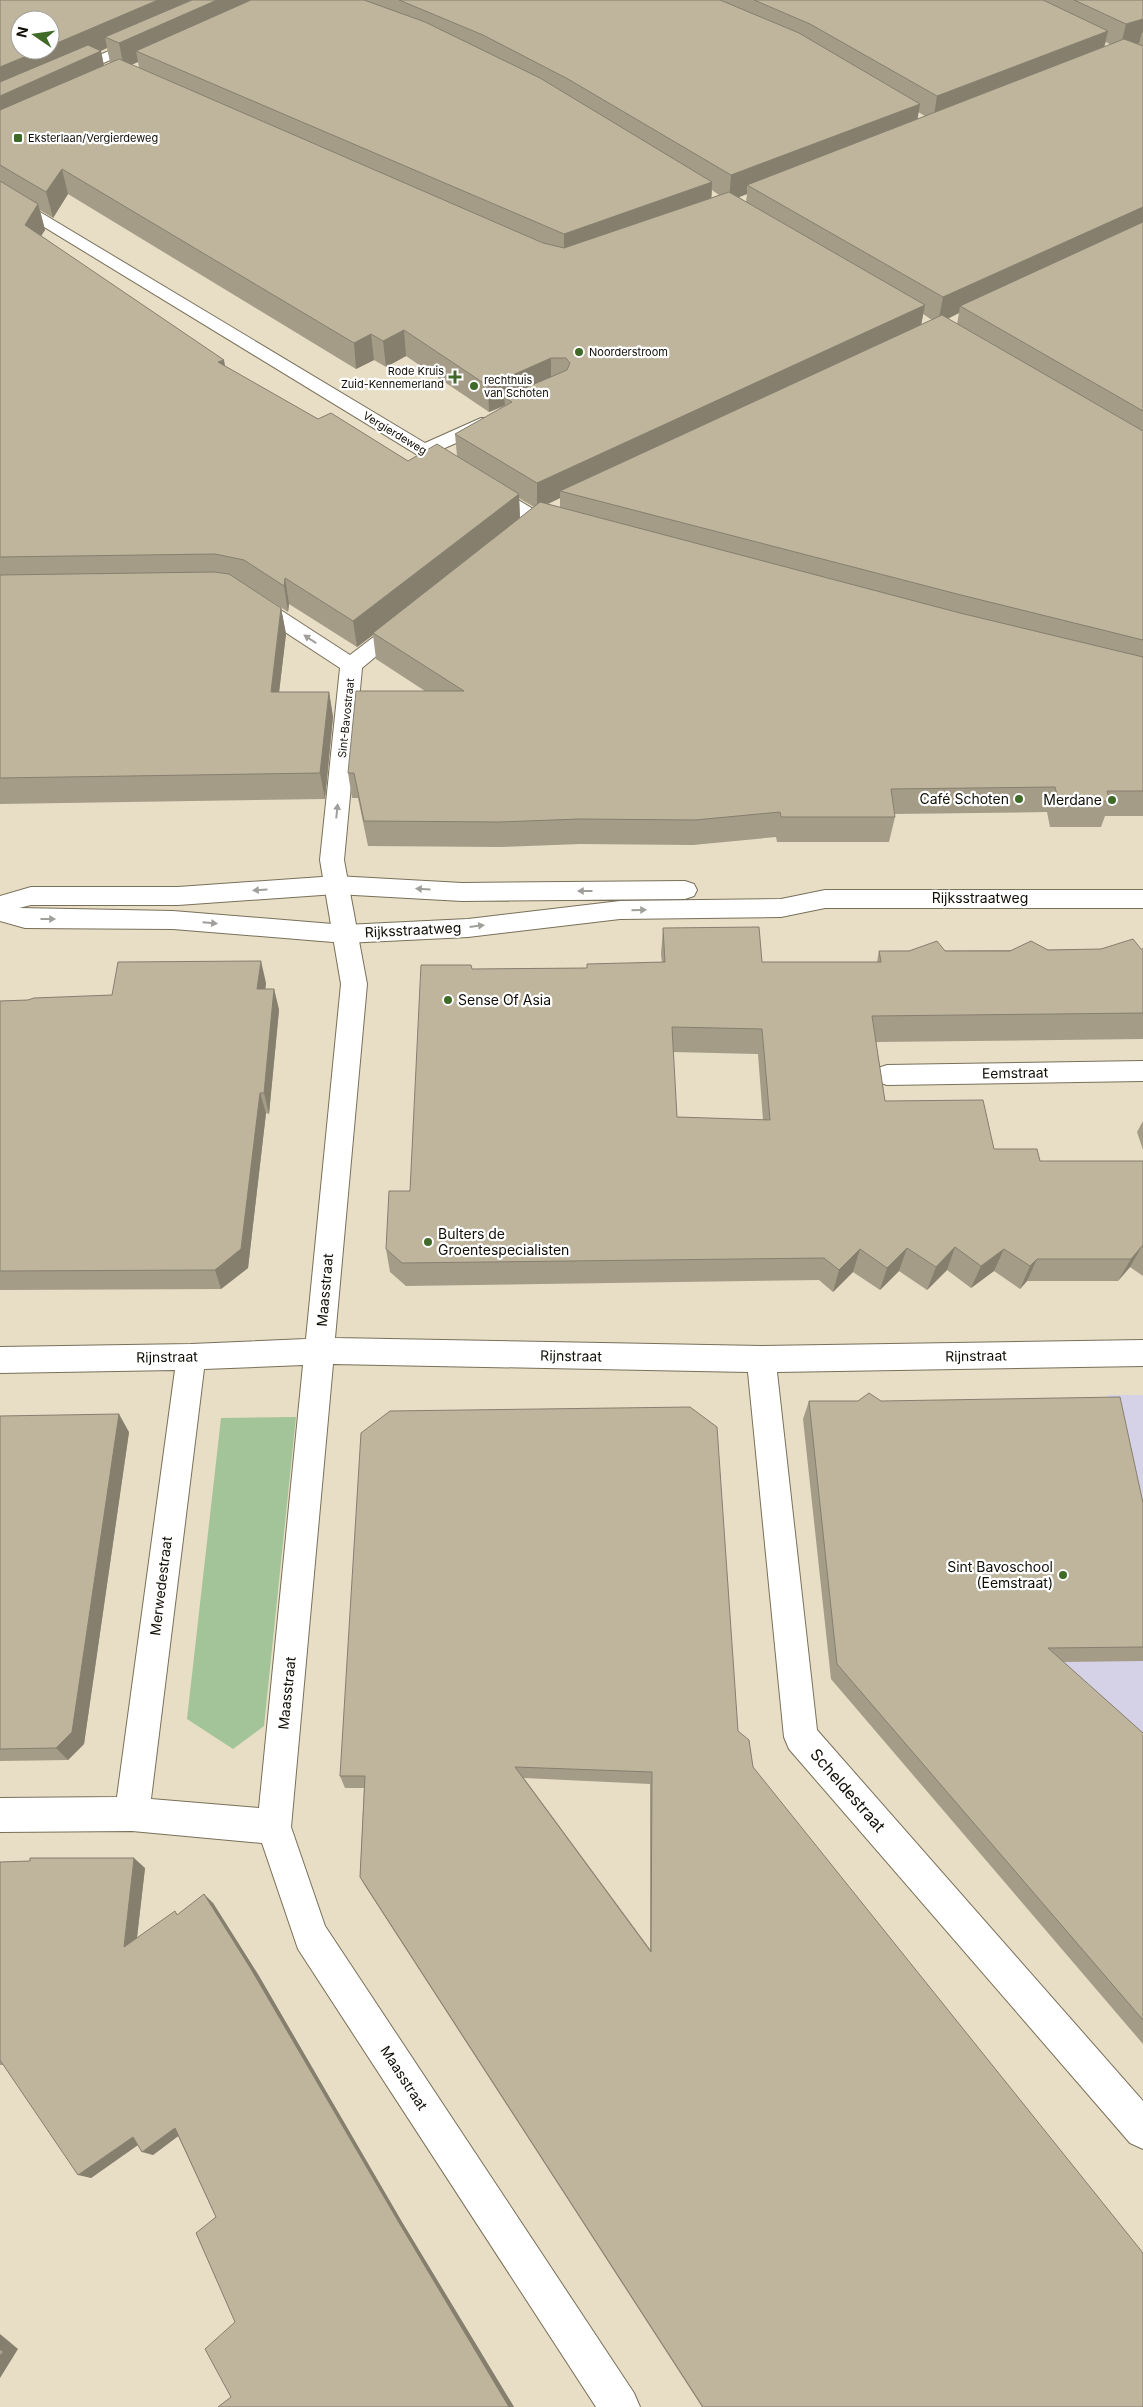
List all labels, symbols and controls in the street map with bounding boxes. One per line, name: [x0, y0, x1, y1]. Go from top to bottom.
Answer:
north arrow: [10, 10, 60, 60]
text: N: [12, 25, 31, 39]
place label: Eksterlaan/Vergierdeweg: [28, 131, 158, 145]
marker: Eksterlaan/Vergierdeweg: [12, 132, 24, 144]
place label: Noorderstroom: [589, 345, 668, 359]
marker: Noorderstroom: [573, 346, 585, 358]
place label: Rode Kruis Zuid-Kennemerland: [341, 364, 444, 391]
marker: Rode Kruis Zuid-Kennemerland: [448, 370, 462, 384]
place label: rechthuis van Schoten: [484, 373, 549, 400]
marker: rechthuis van Schoten: [468, 380, 480, 392]
street label: Vergierdeweg: [360, 408, 430, 458]
one-way arrow: [304, 634, 317, 644]
street label: Sint-Bavostraat: [335, 677, 357, 758]
place label: Café Schoten: [920, 790, 1009, 807]
place label: Merdane: [1043, 791, 1102, 808]
marker: Café Schoten: [1013, 793, 1025, 805]
marker: Merdane: [1106, 794, 1118, 806]
one-way arrow: [333, 803, 341, 819]
one-way arrow: [414, 885, 430, 893]
one-way arrow: [252, 887, 268, 895]
one-way arrow: [577, 887, 593, 895]
street label: Rijksstraatweg: [932, 889, 1028, 906]
one-way arrow: [631, 906, 647, 914]
one-way arrow: [40, 915, 56, 923]
street label: Rijksstraatweg: [364, 918, 462, 941]
one-way arrow: [202, 919, 218, 927]
one-way arrow: [469, 922, 485, 930]
place label: Sense Of Asia: [458, 991, 551, 1008]
marker: Sense Of Asia: [442, 994, 454, 1006]
street label: Eemstraat: [982, 1063, 1049, 1082]
place label: Bulters de Groentespecialisten: [438, 1225, 569, 1258]
marker: Bulters de Groentespecialisten: [422, 1236, 434, 1248]
street label: Maasstraat: [313, 1252, 336, 1327]
street label: Rijnstraat: [540, 1346, 602, 1365]
street label: Rijnstraat: [945, 1346, 1007, 1365]
street label: Rijnstraat: [136, 1347, 198, 1366]
street label: Merwedestraat: [146, 1535, 175, 1637]
place label: Sint Bavoschool (Eemstraat): [947, 1558, 1053, 1591]
marker: Sint Bavoschool (Eemstraat): [1057, 1569, 1069, 1581]
street label: Maasstraat: [274, 1655, 299, 1730]
street label: Scheldestraat: [806, 1744, 890, 1836]
street label: Maasstraat: [377, 2042, 432, 2113]

